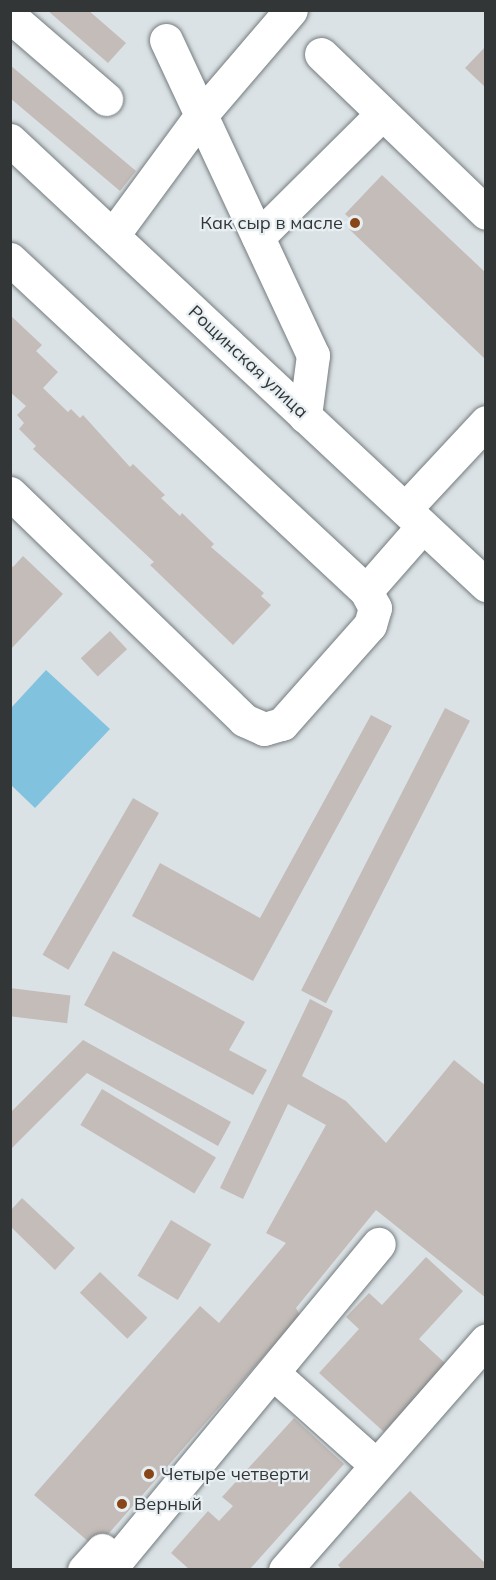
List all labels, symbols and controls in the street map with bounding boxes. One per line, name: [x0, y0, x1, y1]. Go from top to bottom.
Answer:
place label: Как сыр в масле: [200, 212, 343, 234]
marker: Как сыр в масле: [348, 216, 362, 230]
street label: Рощинская улица: [184, 301, 312, 423]
place label: Четыре четверти: [161, 1463, 309, 1485]
marker: Четыре четверти: [142, 1467, 156, 1481]
place label: Верный: [134, 1493, 202, 1515]
marker: Верный: [115, 1497, 129, 1511]

